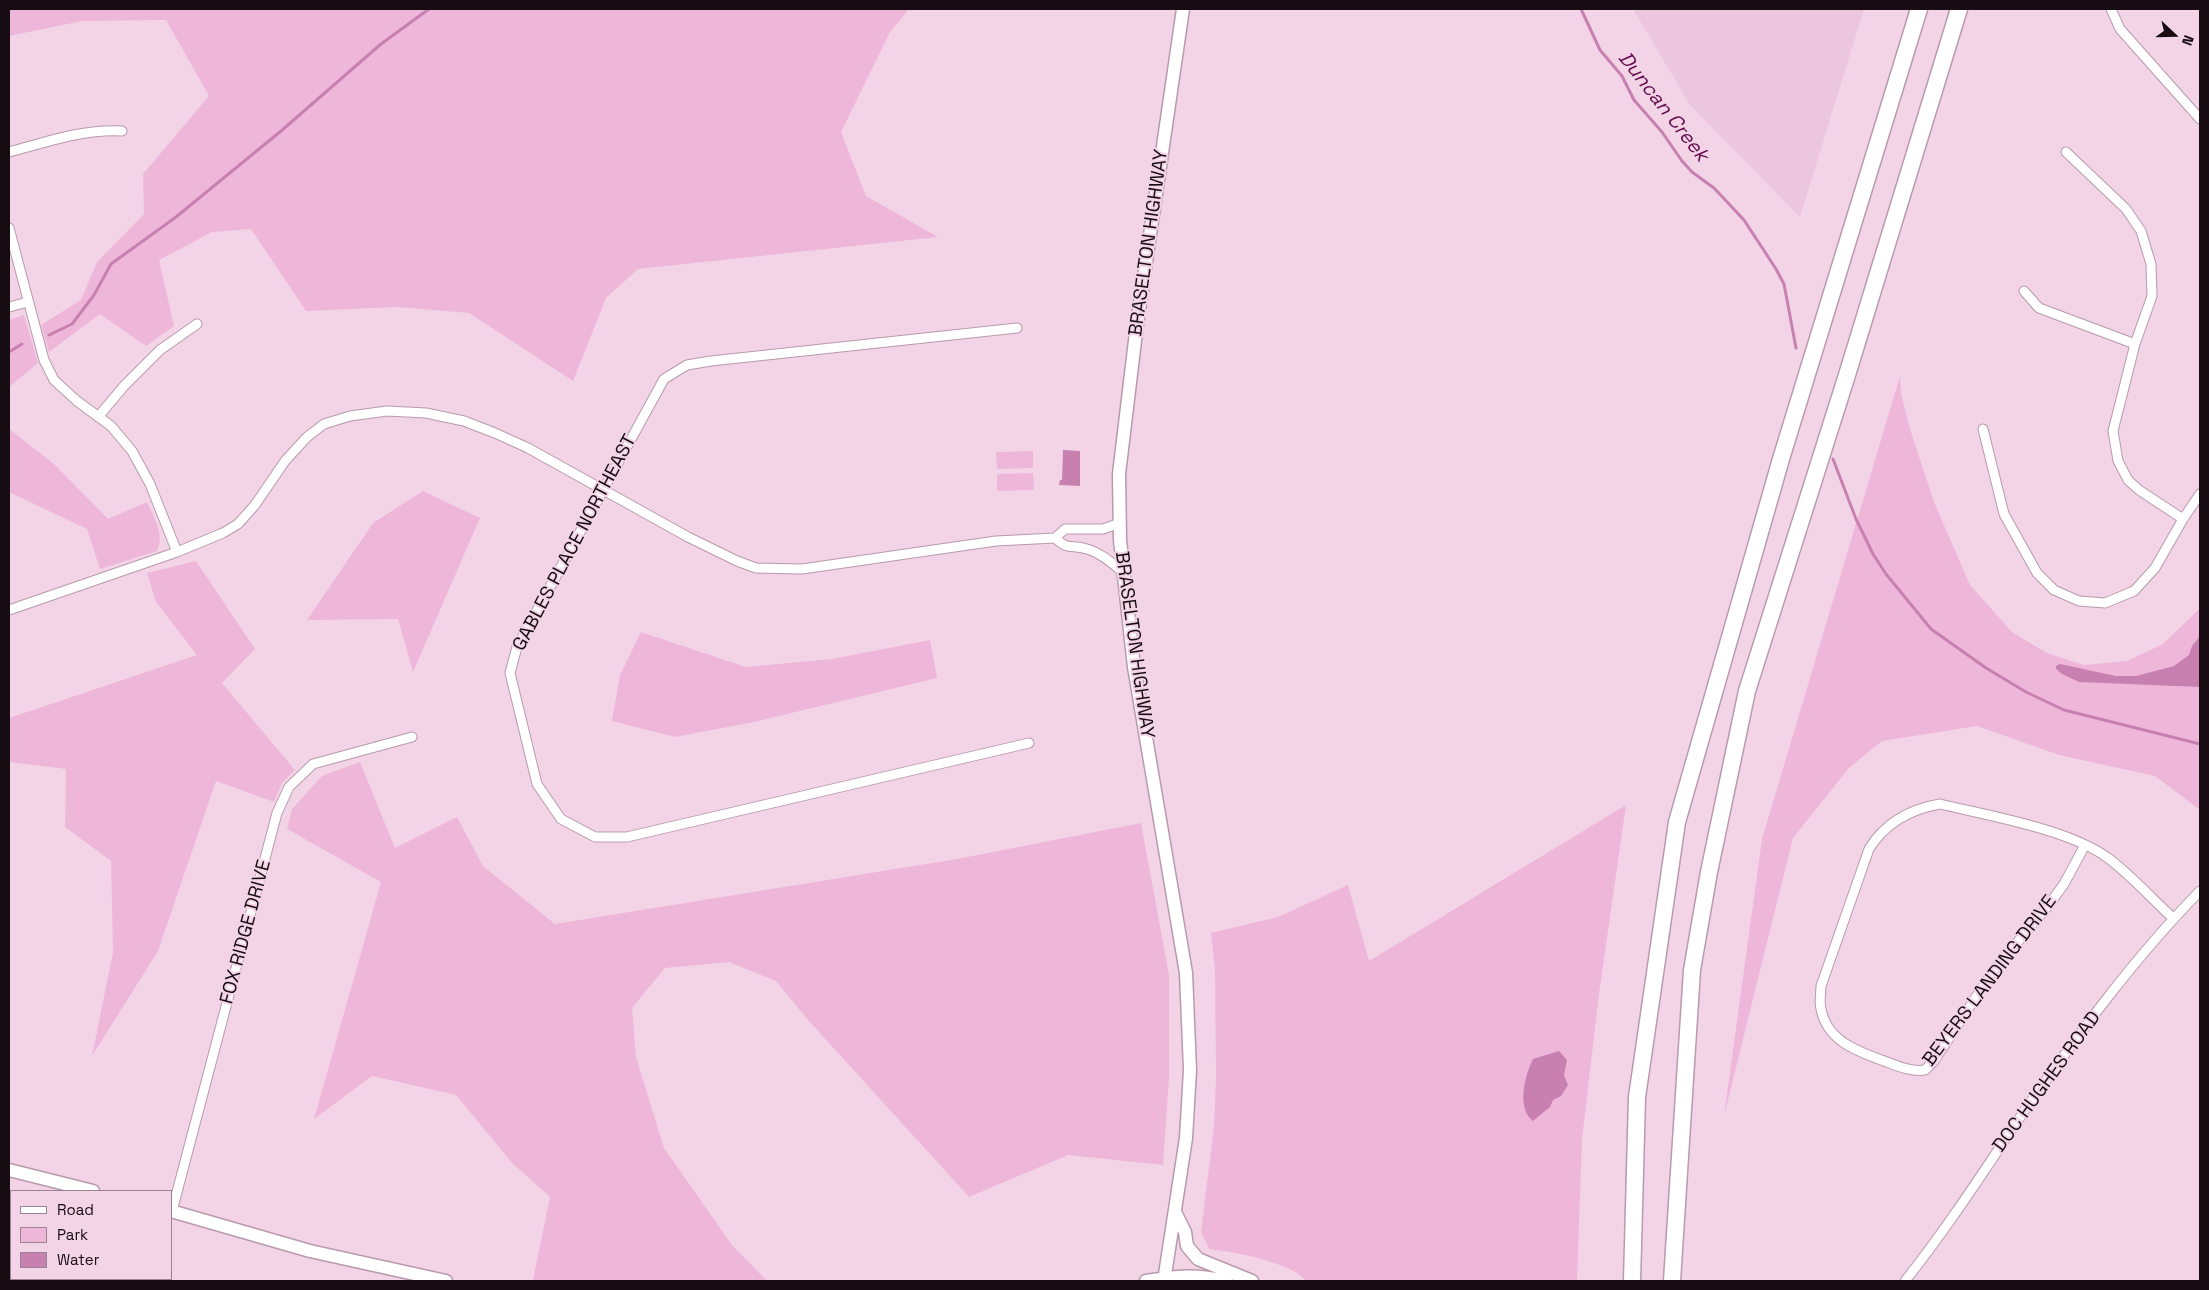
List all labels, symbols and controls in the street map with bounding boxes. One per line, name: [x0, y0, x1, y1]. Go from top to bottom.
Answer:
north arrow: [2149, 10, 2199, 60]
text: N: [2178, 33, 2198, 48]
water label: Duncan Creek: [1613, 47, 1713, 167]
street label: BRASELTON HIGHWAY: [1125, 148, 1173, 338]
street label: GABLES PLACE NORTHEAST: [508, 431, 642, 655]
street label: BRASELTON HIGHWAY: [1110, 550, 1158, 740]
street label: FOX RIDGE DRIVE: [216, 857, 276, 1007]
street label: BEYERS LANDING DRIVE: [1918, 891, 2062, 1071]
street label: DOC HUGHES ROAD: [1988, 1007, 2106, 1157]
legend: [10, 1190, 172, 1280]
text: Road: [57, 1200, 94, 1219]
text: Park: [57, 1225, 88, 1244]
text: Water: [57, 1250, 99, 1269]

